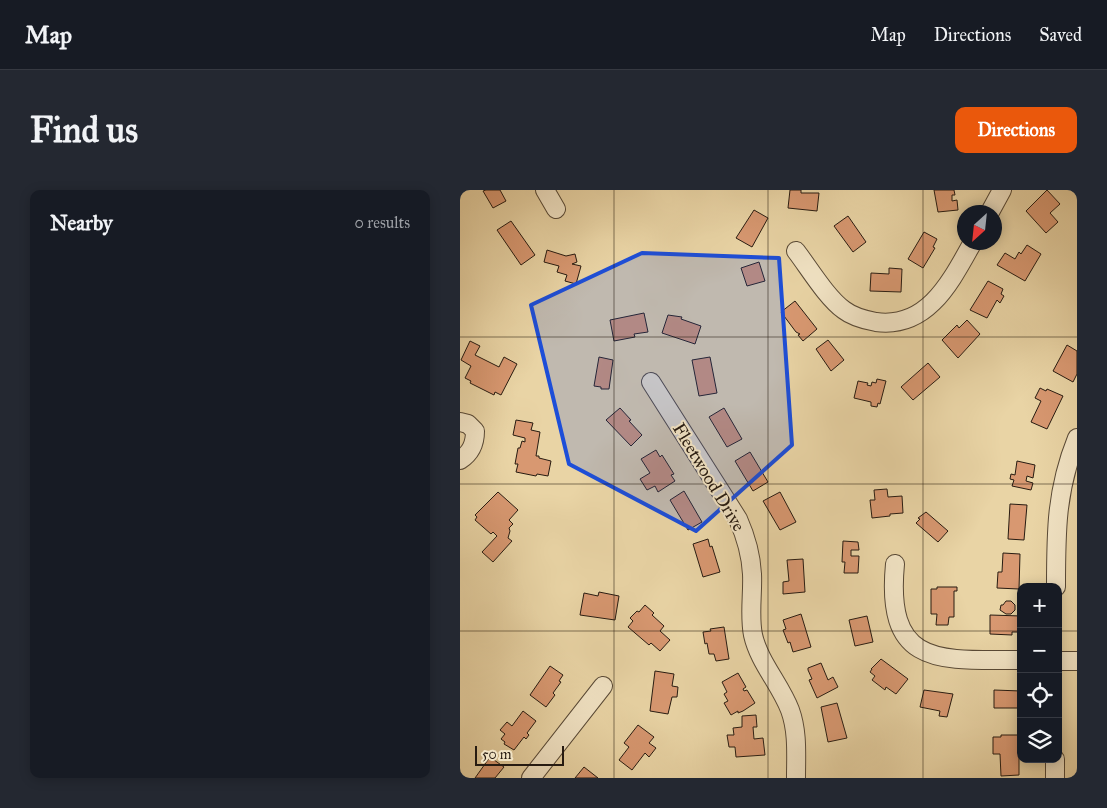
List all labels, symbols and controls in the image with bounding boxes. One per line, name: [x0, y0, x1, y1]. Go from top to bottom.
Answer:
text: Map: [25, 20, 72, 50]
text: Map: [870, 24, 906, 46]
text: Directions: [934, 24, 1011, 46]
text: Saved: [1039, 24, 1082, 46]
button: Directions: [955, 107, 1077, 153]
text: Find us: [30, 109, 138, 152]
north arrow: [957, 205, 1002, 250]
text: Nearby: [50, 210, 113, 236]
text: 0 results: [355, 213, 410, 232]
street label: Fleetwood Drive: [668, 419, 750, 535]
map controls: [1017, 583, 1062, 763]
button: +: [1017, 583, 1062, 628]
button: −: [1017, 628, 1062, 673]
button: locate: [1017, 673, 1062, 718]
button: layers: [1017, 718, 1062, 763]
scale bar: [475, 743, 564, 766]
text: 50 m: [482, 746, 511, 763]

